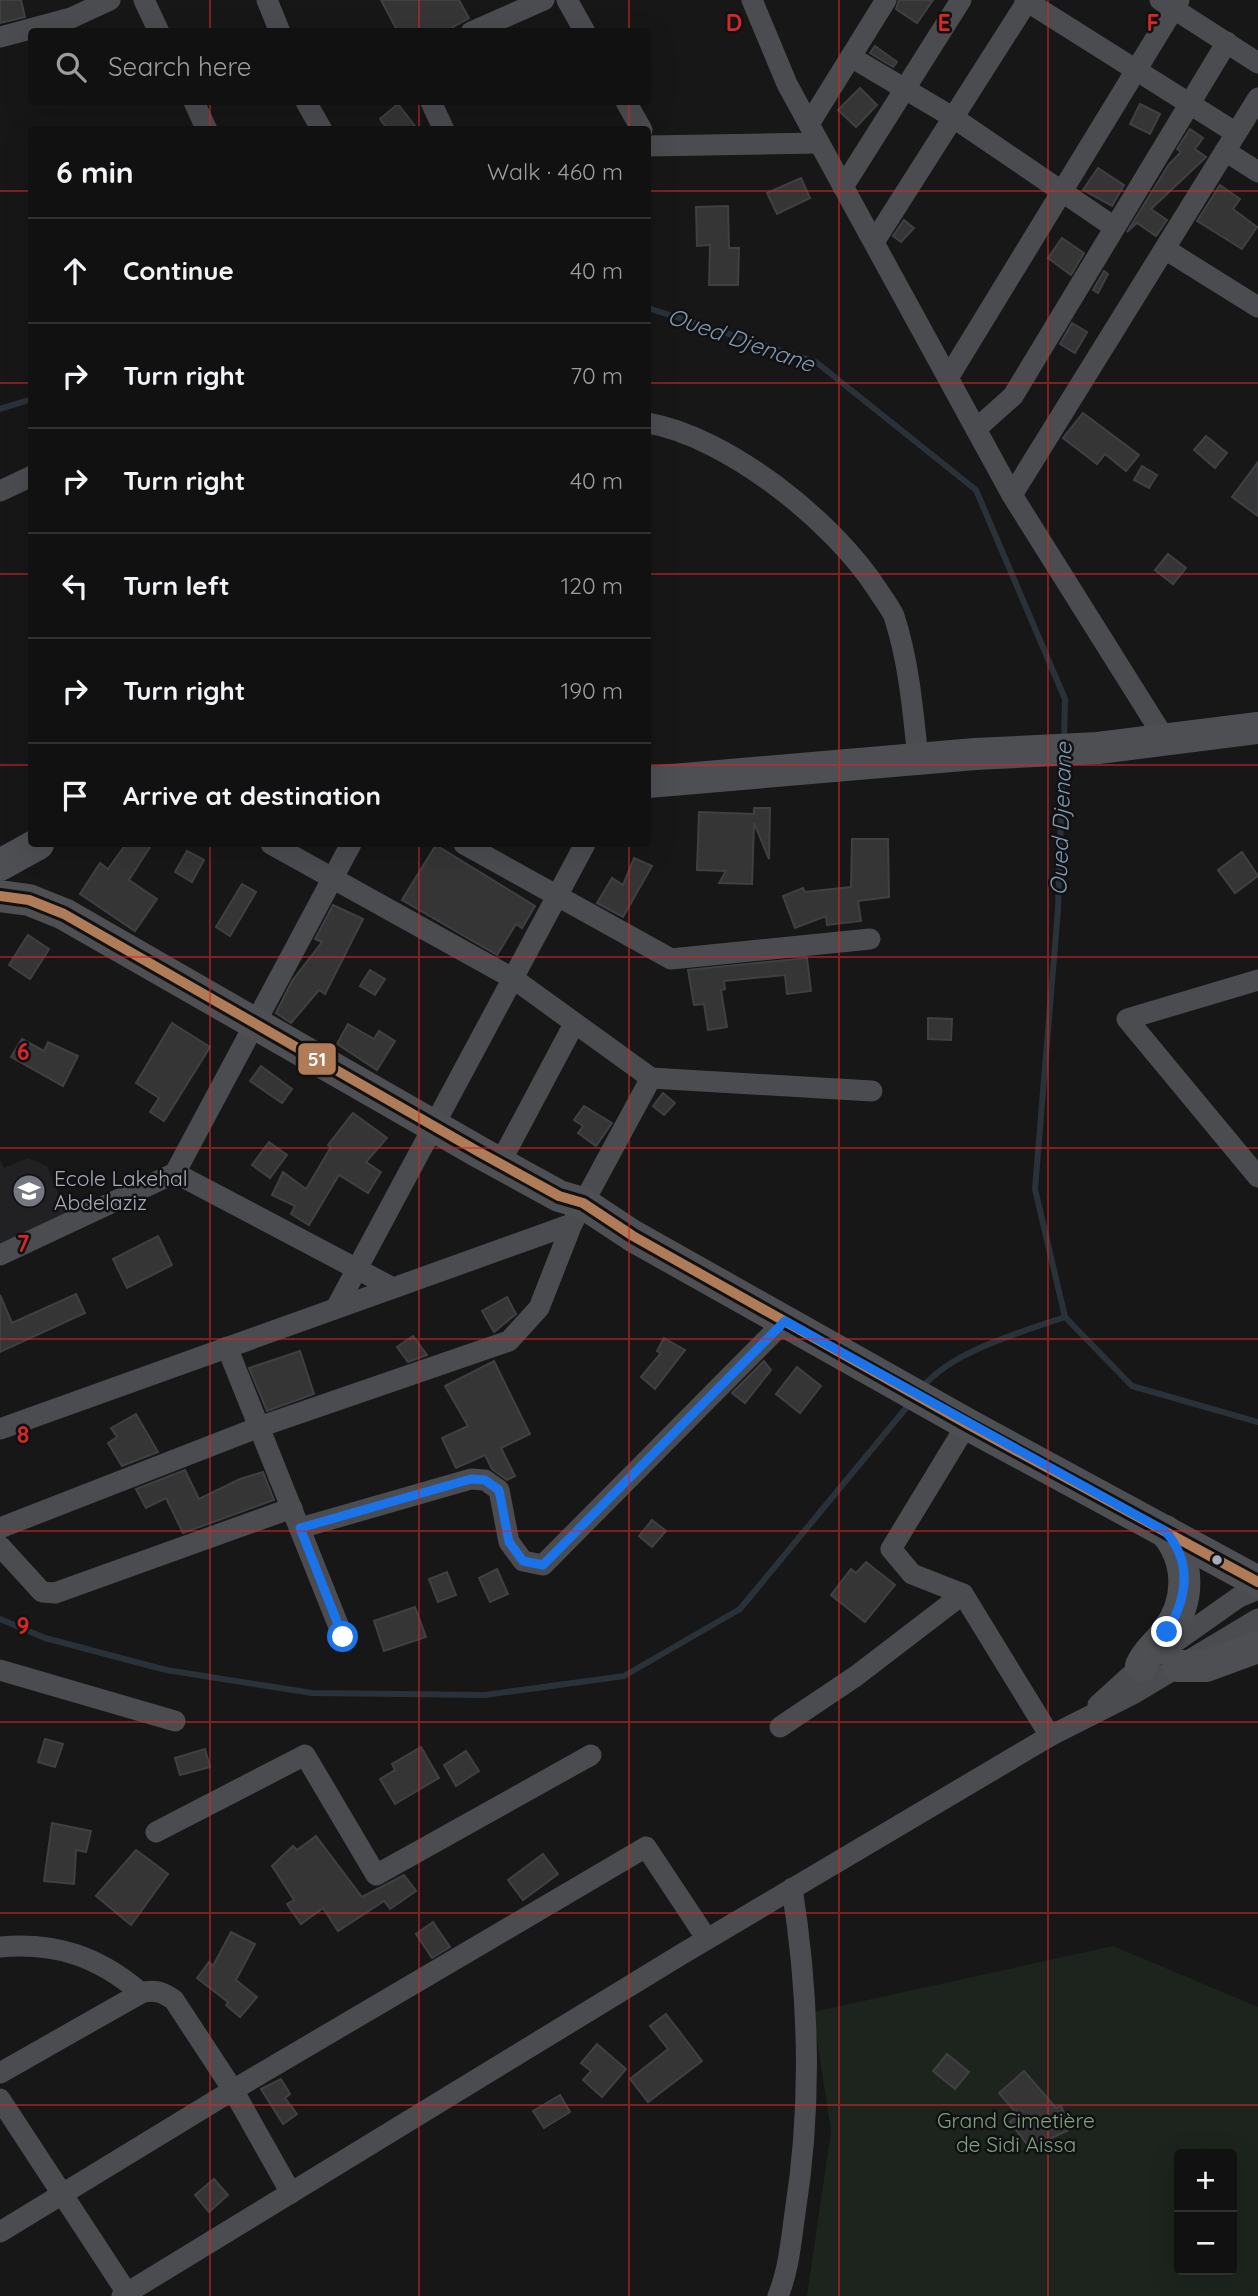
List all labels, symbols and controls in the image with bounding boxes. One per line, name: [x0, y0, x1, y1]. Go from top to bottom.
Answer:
text: D: [726, 8, 742, 37]
text: E: [937, 8, 951, 37]
text: F: [1147, 8, 1159, 37]
search box: [28, 28, 651, 105]
icon: search: [52, 48, 90, 86]
text: Search here: [108, 50, 252, 83]
text: 6 min: [56, 153, 134, 191]
text: Walk · 460 m: [487, 157, 623, 186]
icon: ahead: [56, 252, 94, 290]
text: Continue: [123, 254, 234, 287]
text: 40 m: [570, 256, 623, 285]
water label: Oued Djenane: [664, 301, 819, 378]
icon: right: [56, 357, 94, 395]
text: Turn right: [123, 359, 245, 392]
text: 70 m: [570, 361, 623, 390]
icon: right: [56, 462, 94, 500]
text: Turn right: [123, 464, 245, 497]
text: 40 m: [570, 466, 623, 495]
icon: left: [56, 567, 94, 605]
text: Turn left: [123, 569, 230, 602]
text: 120 m: [561, 571, 623, 600]
icon: right: [56, 672, 94, 710]
text: Turn right: [123, 674, 245, 707]
text: 190 m: [561, 676, 623, 705]
water label: Oued Djenane: [1043, 741, 1078, 896]
icon: arrive: [56, 777, 94, 815]
text: Arrive at destination: [123, 779, 381, 812]
text: 6: [17, 1037, 29, 1066]
line badge: 51: [297, 1042, 337, 1076]
text: 51: [308, 1047, 326, 1071]
place label: Ecole Lakehal Abdelaziz: [54, 1165, 188, 1215]
school or university icon: Ecole Lakehal Abdelaziz: [10, 1172, 48, 1210]
text: 7: [17, 1229, 30, 1258]
text: 8: [17, 1420, 29, 1449]
unlabelled marker: [1210, 1553, 1224, 1567]
text: 9: [16, 1611, 30, 1640]
route end: [1151, 1616, 1182, 1647]
route start: [327, 1621, 358, 1652]
park label: Grand Cimetière de Sidi Aissa: [937, 2107, 1095, 2157]
map controls: [1174, 2149, 1237, 2275]
button: +: [1174, 2149, 1237, 2212]
button: −: [1174, 2212, 1237, 2275]

